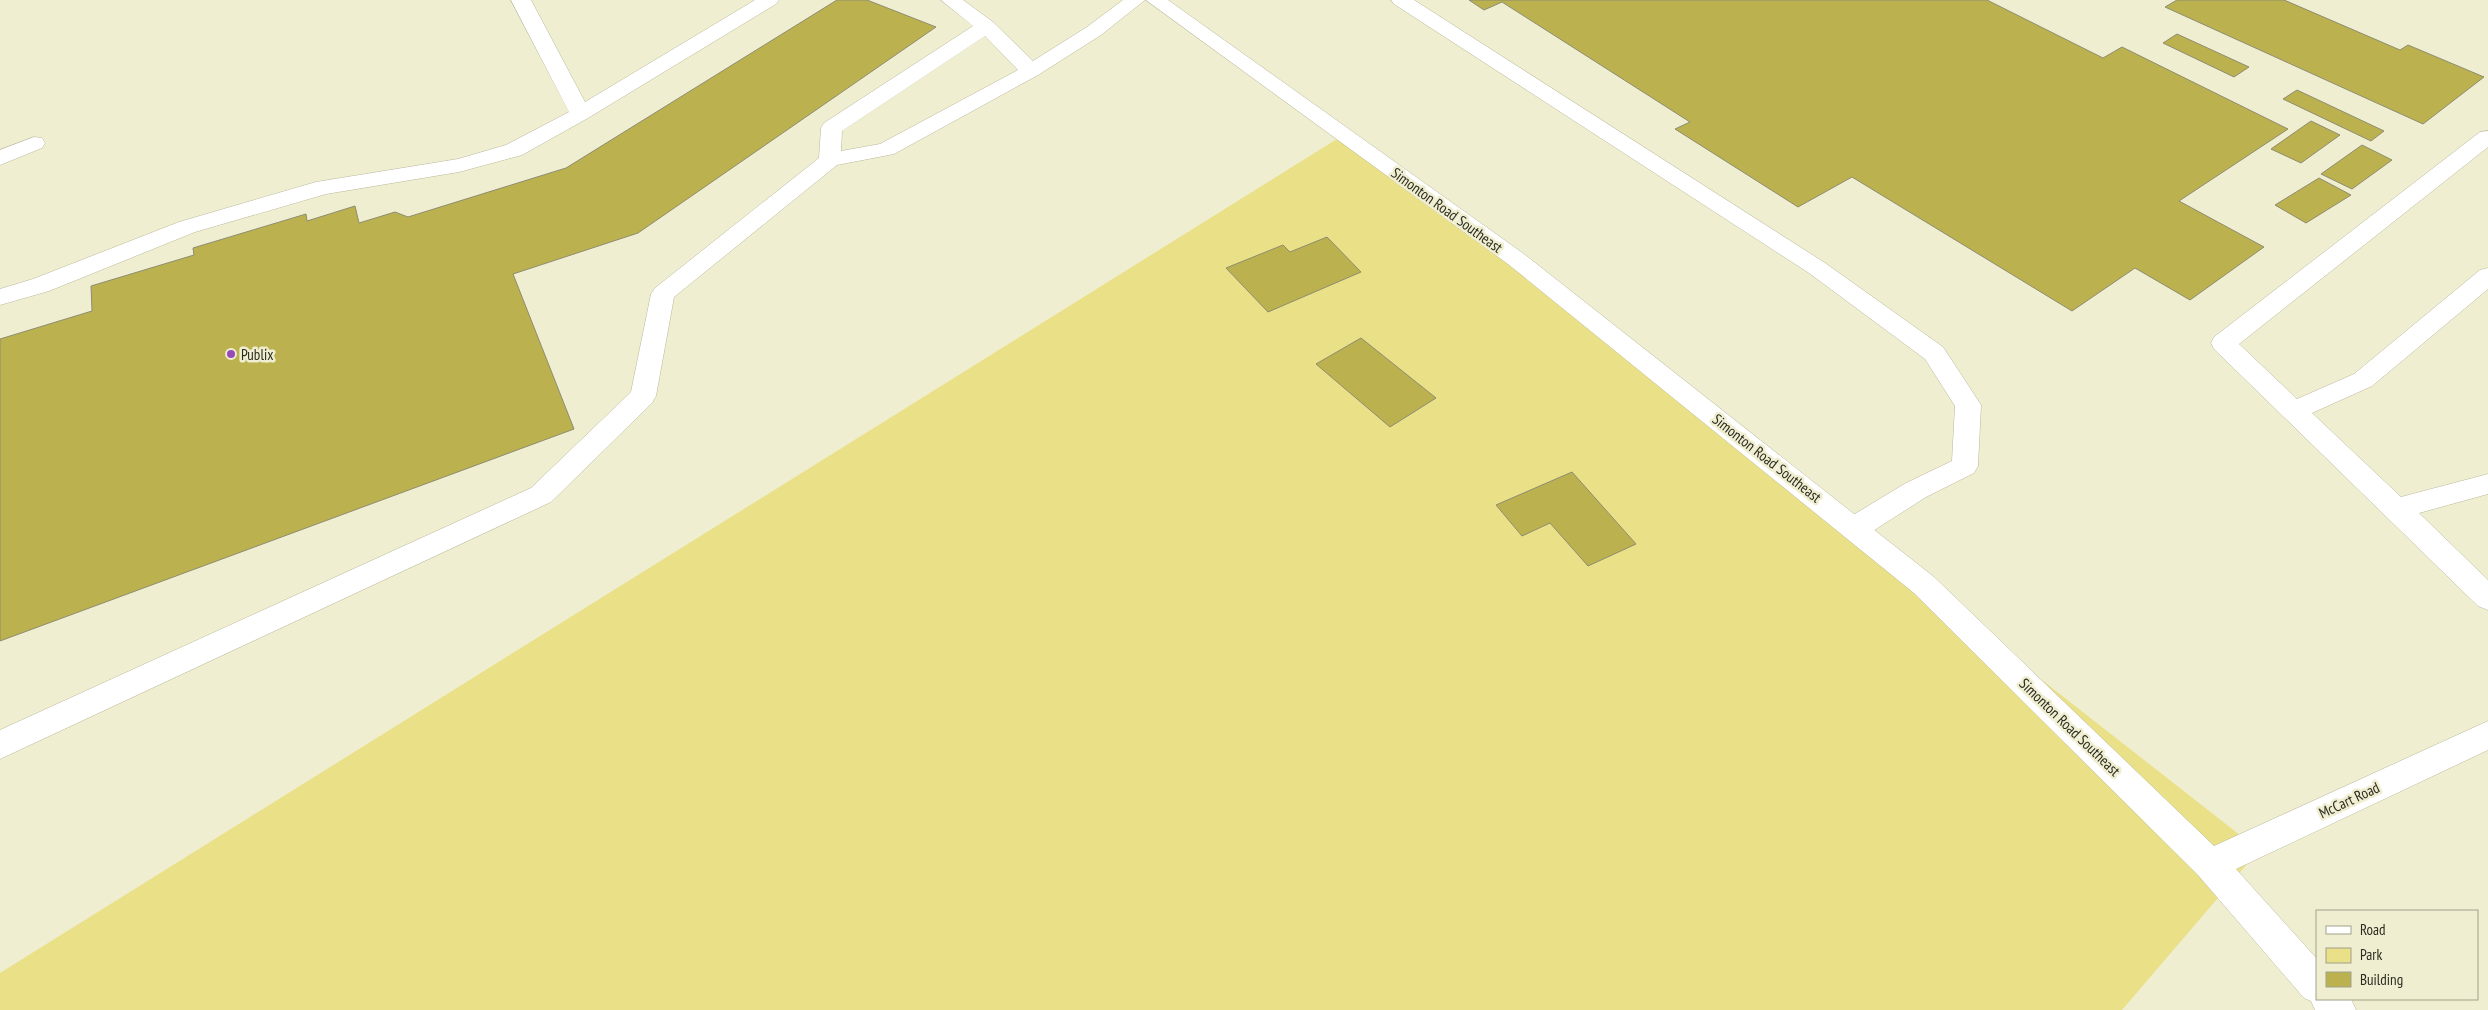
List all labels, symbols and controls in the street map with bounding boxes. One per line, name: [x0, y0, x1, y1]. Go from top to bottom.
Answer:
street label: Simonton Road Southeast: [1388, 163, 1506, 257]
place label: Publix: [241, 345, 273, 364]
marker: Publix: [225, 348, 237, 360]
street label: Simonton Road Southeast: [1709, 410, 1825, 506]
street label: Simonton Road Southeast: [2016, 674, 2124, 780]
street label: McCart Road: [2316, 778, 2382, 822]
legend: [2316, 910, 2478, 1000]
text: Road: [2360, 920, 2386, 939]
text: Park: [2360, 945, 2382, 964]
text: Building: [2360, 970, 2403, 989]

